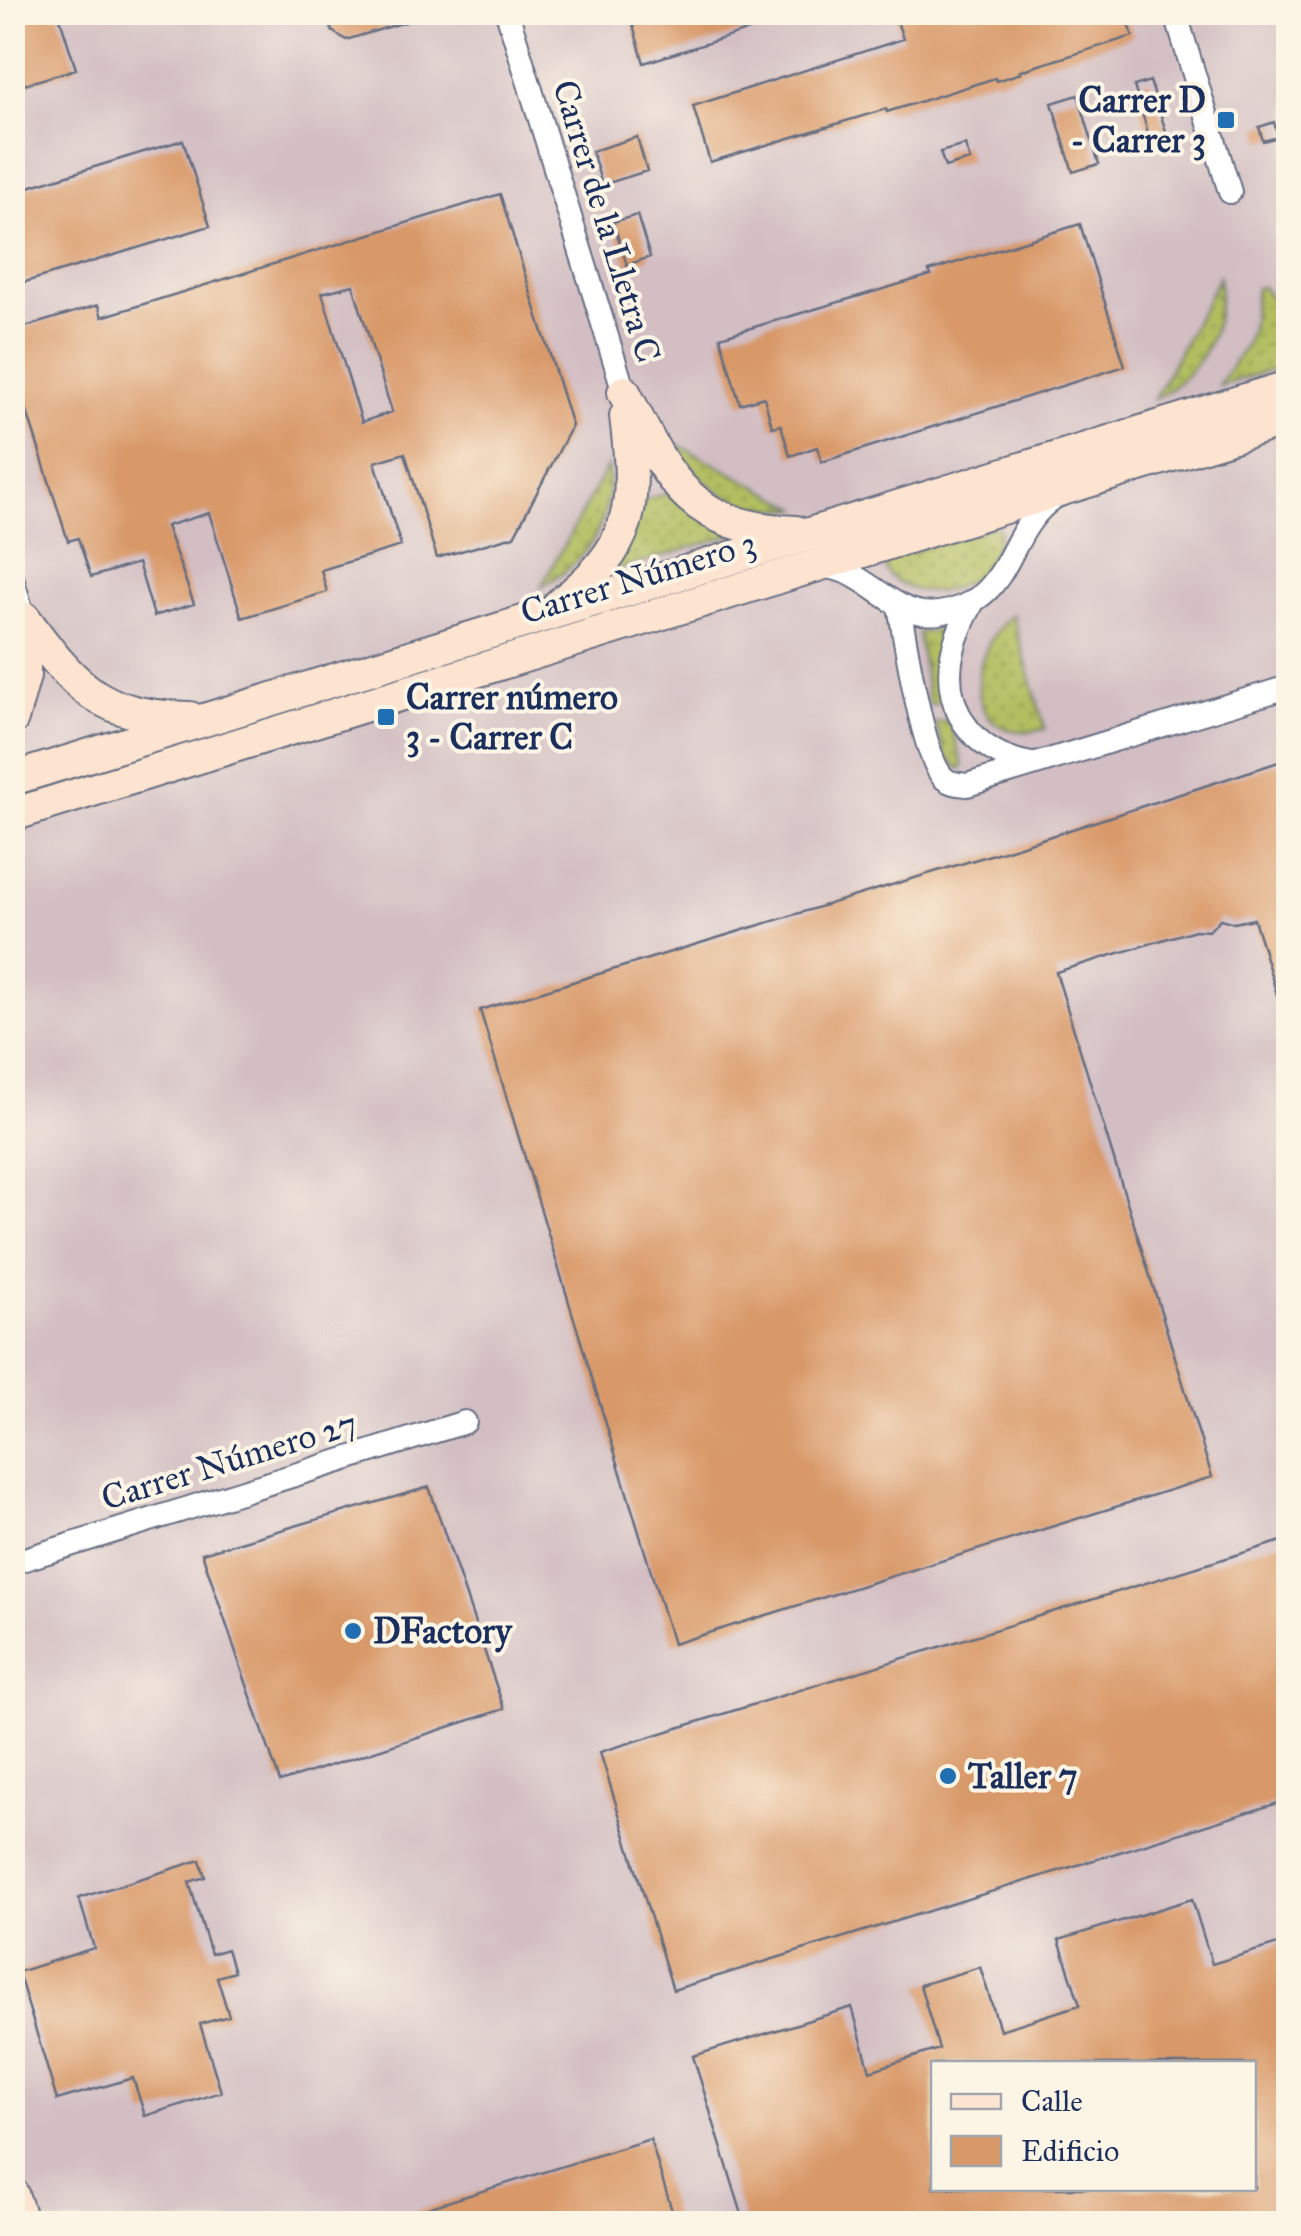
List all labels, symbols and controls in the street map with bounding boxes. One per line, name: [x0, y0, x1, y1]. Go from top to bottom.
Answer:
street label: Carrer de la Lletra C: [543, 75, 670, 368]
place label: Carrer D - Carrer 3: [1070, 79, 1206, 162]
marker: Carrer D - Carrer 3: [1215, 109, 1237, 131]
street label: Carrer Número 3: [515, 521, 761, 634]
place label: Carrer número 3 - Carrer C: [406, 676, 618, 759]
marker: Carrer número 3 - Carrer C: [375, 706, 397, 728]
street label: Carrer Número 27: [96, 1401, 362, 1520]
place label: DFactory: [373, 1610, 513, 1653]
marker: DFactory: [342, 1620, 364, 1642]
place label: Taller 7: [968, 1755, 1077, 1798]
marker: Taller 7: [937, 1765, 959, 1787]
legend: [931, 2061, 1256, 2191]
text: Calle: [1021, 2083, 1083, 2119]
text: Edificio: [1021, 2133, 1119, 2169]

